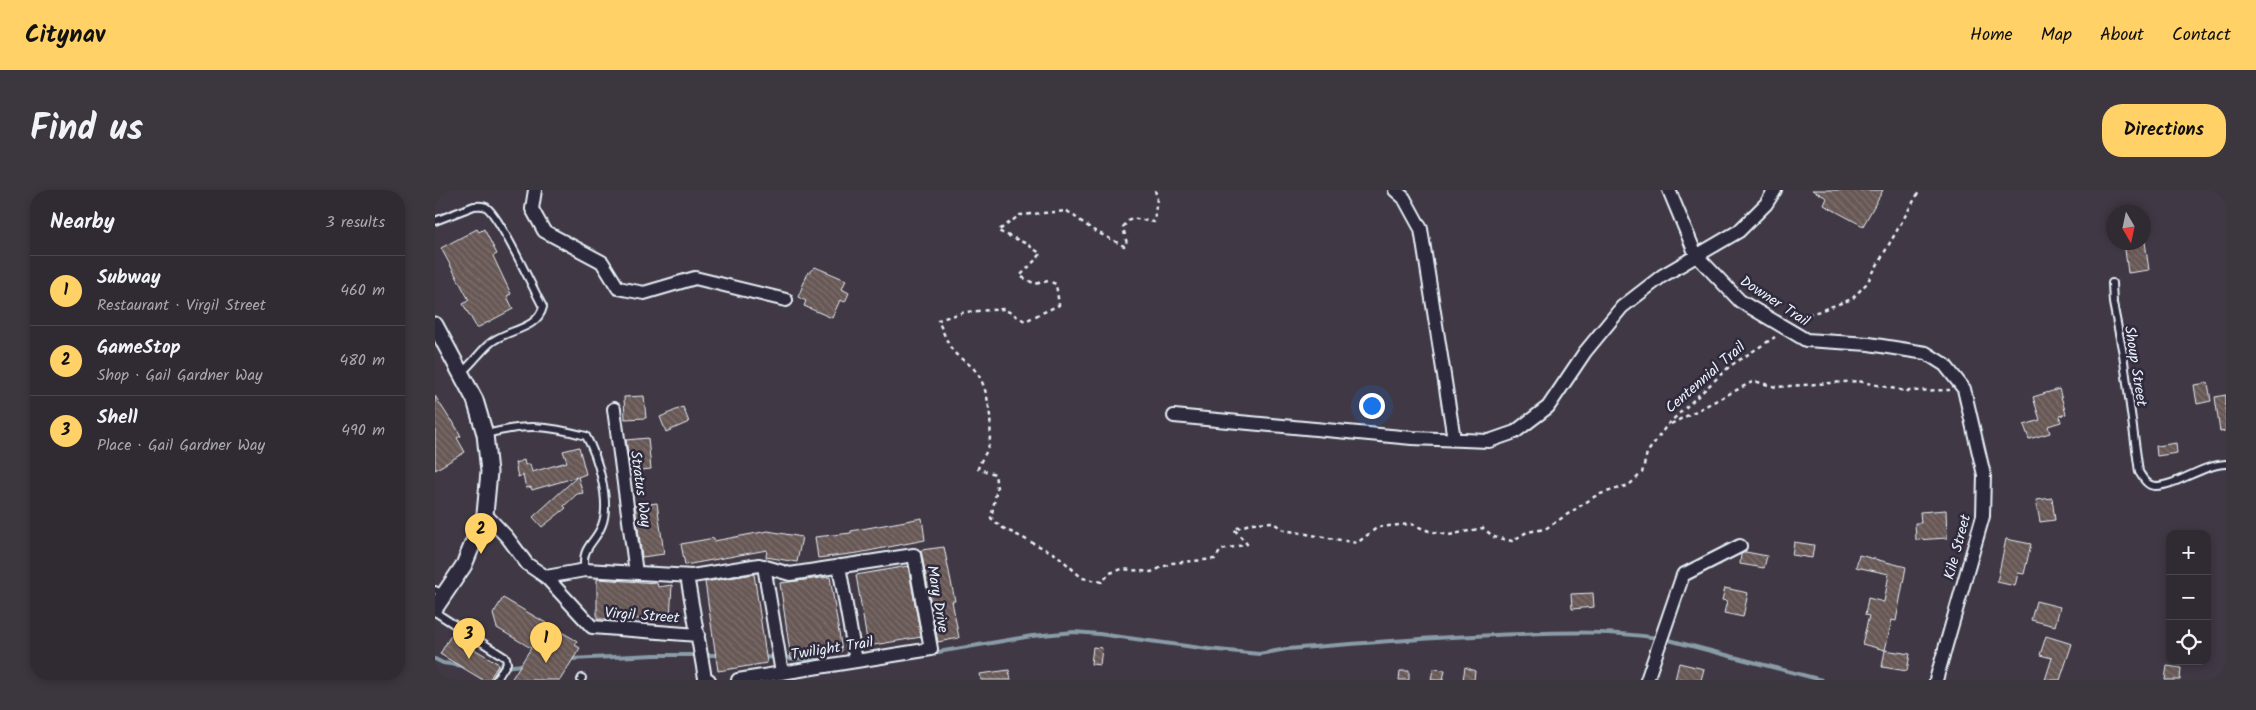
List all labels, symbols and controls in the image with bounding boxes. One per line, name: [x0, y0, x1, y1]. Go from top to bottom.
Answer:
text: Citynav: [25, 16, 105, 55]
text: Home: [1970, 21, 2013, 50]
text: Map: [2041, 21, 2072, 50]
text: About: [2100, 21, 2144, 50]
text: Contact: [2172, 21, 2231, 50]
text: Find us: [30, 102, 143, 158]
button: Directions: [2102, 104, 2226, 157]
north arrow: [2106, 205, 2151, 250]
text: Nearby: [50, 206, 115, 239]
text: 3 results: [326, 210, 385, 235]
text: Subway: [97, 263, 161, 293]
street label: Downer Trail: [1735, 270, 1815, 334]
text: 1: [64, 278, 68, 303]
text: 460 m: [340, 278, 385, 303]
text: Restaurant · Virgil Street: [97, 293, 266, 318]
street label: Shoup Street: [2117, 324, 2153, 408]
text: GameStop: [97, 333, 181, 363]
street label: Centennial Trail: [1660, 336, 1751, 420]
text: 2: [61, 348, 71, 373]
text: 480 m: [339, 348, 385, 373]
text: Shop · Gail Gardner Way: [97, 363, 263, 388]
your location: [1359, 393, 1385, 419]
text: Shell: [97, 403, 138, 433]
text: 3: [62, 418, 70, 443]
text: 490 m: [341, 418, 385, 443]
text: Place · Gail Gardner Way: [97, 433, 265, 458]
street label: Stratus Way: [623, 449, 657, 530]
street label: Kile Street: [1938, 512, 1978, 583]
pin: 2: [465, 513, 497, 554]
map controls: [2166, 530, 2211, 665]
button: +: [2166, 530, 2211, 575]
street label: Mary Drive: [919, 564, 955, 635]
button: −: [2166, 575, 2211, 620]
street label: Virgil Street: [604, 601, 680, 631]
pin: 3: [453, 618, 485, 659]
button: locate: [2166, 620, 2211, 665]
pin: 1: [530, 622, 562, 663]
street label: Twilight Trail: [789, 631, 875, 667]

